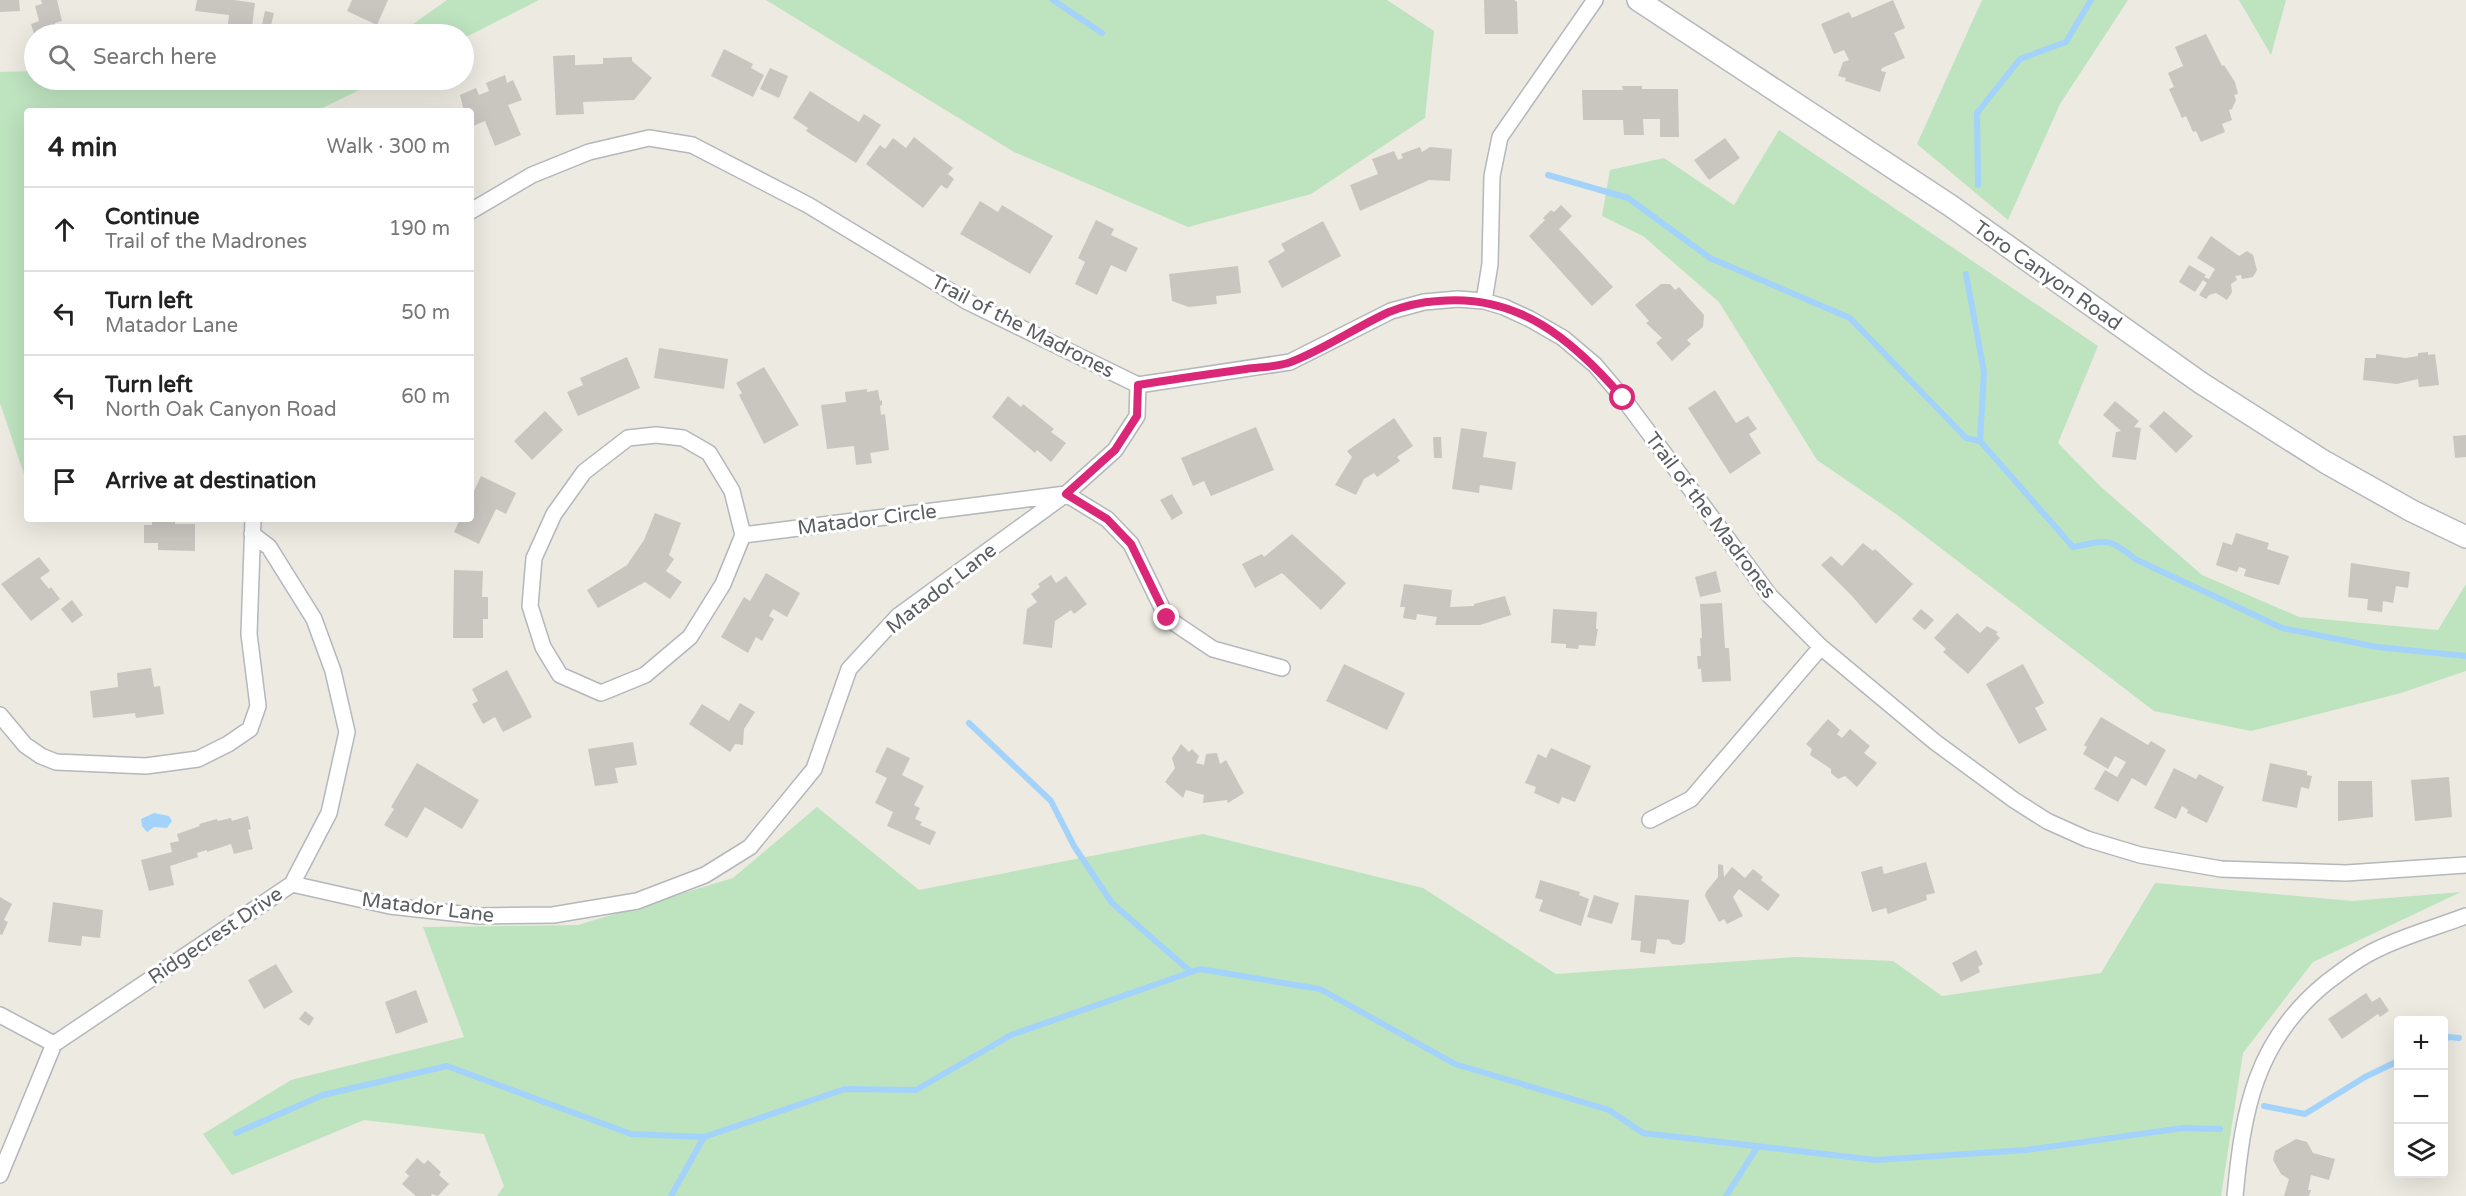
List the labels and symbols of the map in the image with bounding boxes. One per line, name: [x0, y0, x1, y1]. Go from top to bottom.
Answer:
street label: Toro Canyon Road: [1969, 216, 2126, 336]
street label: Trail of the Madrones: [927, 270, 1118, 383]
route start: [1609, 384, 1635, 410]
street label: Trail of the Madrones: [1640, 428, 1781, 604]
street label: Matador Circle: [796, 500, 938, 540]
street label: Matador Lane: [882, 538, 1001, 639]
route end: [1153, 604, 1179, 630]
street label: Ridgecrest Drive: [144, 882, 287, 990]
street label: Matador Lane: [360, 888, 495, 928]

